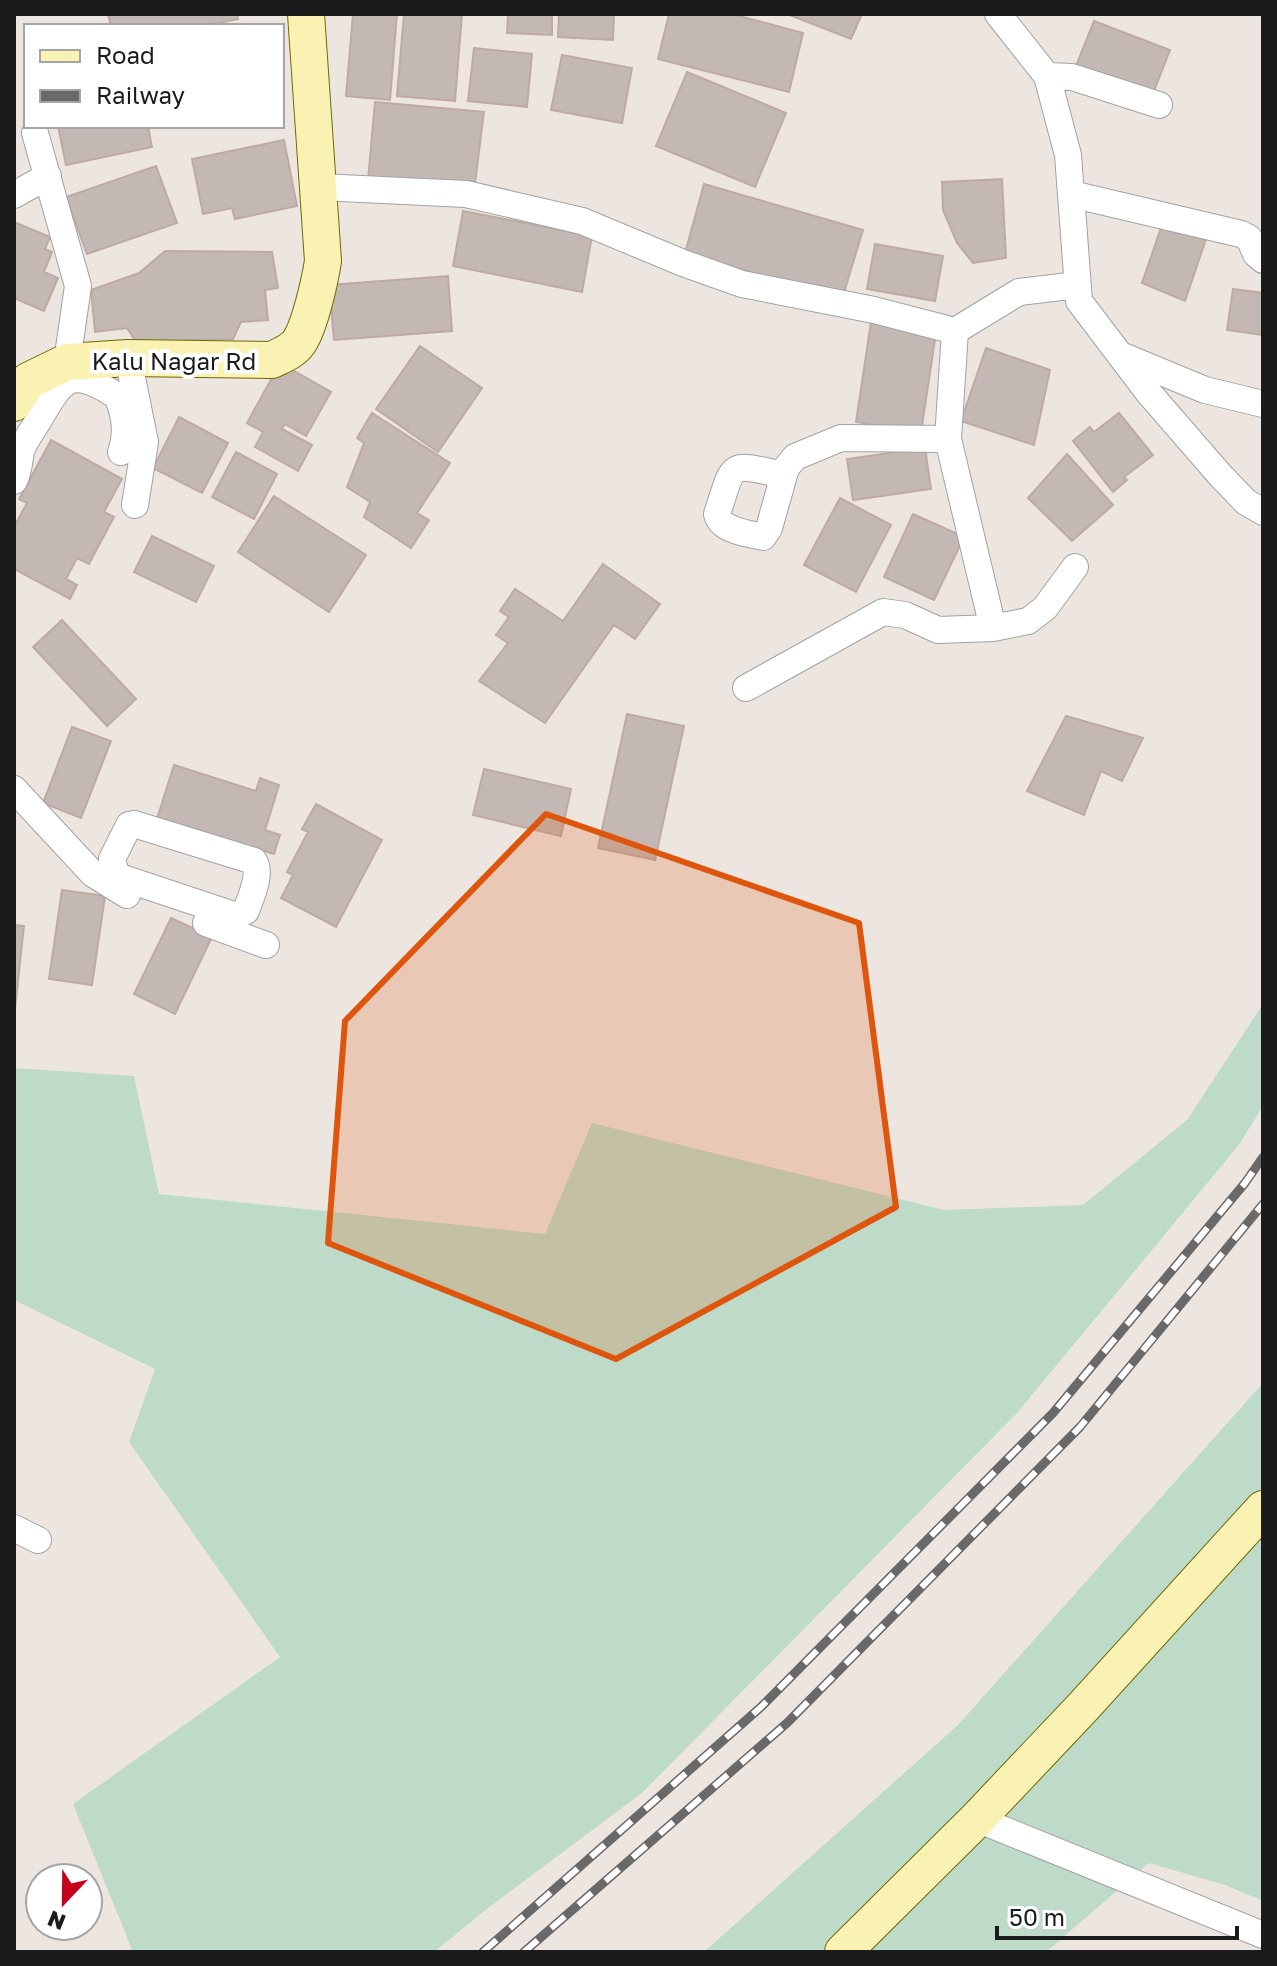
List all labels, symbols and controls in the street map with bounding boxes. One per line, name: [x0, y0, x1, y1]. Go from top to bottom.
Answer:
legend: [24, 24, 284, 128]
text: Road: [96, 40, 155, 69]
text: Railway: [96, 80, 185, 109]
street label: Kalu Nagar Rd: [92, 346, 256, 375]
north arrow: [24, 1862, 104, 1942]
scale bar: [997, 1890, 1237, 1940]
text: 50 m: [1009, 1902, 1065, 1931]
text: N: [44, 1905, 69, 1937]

